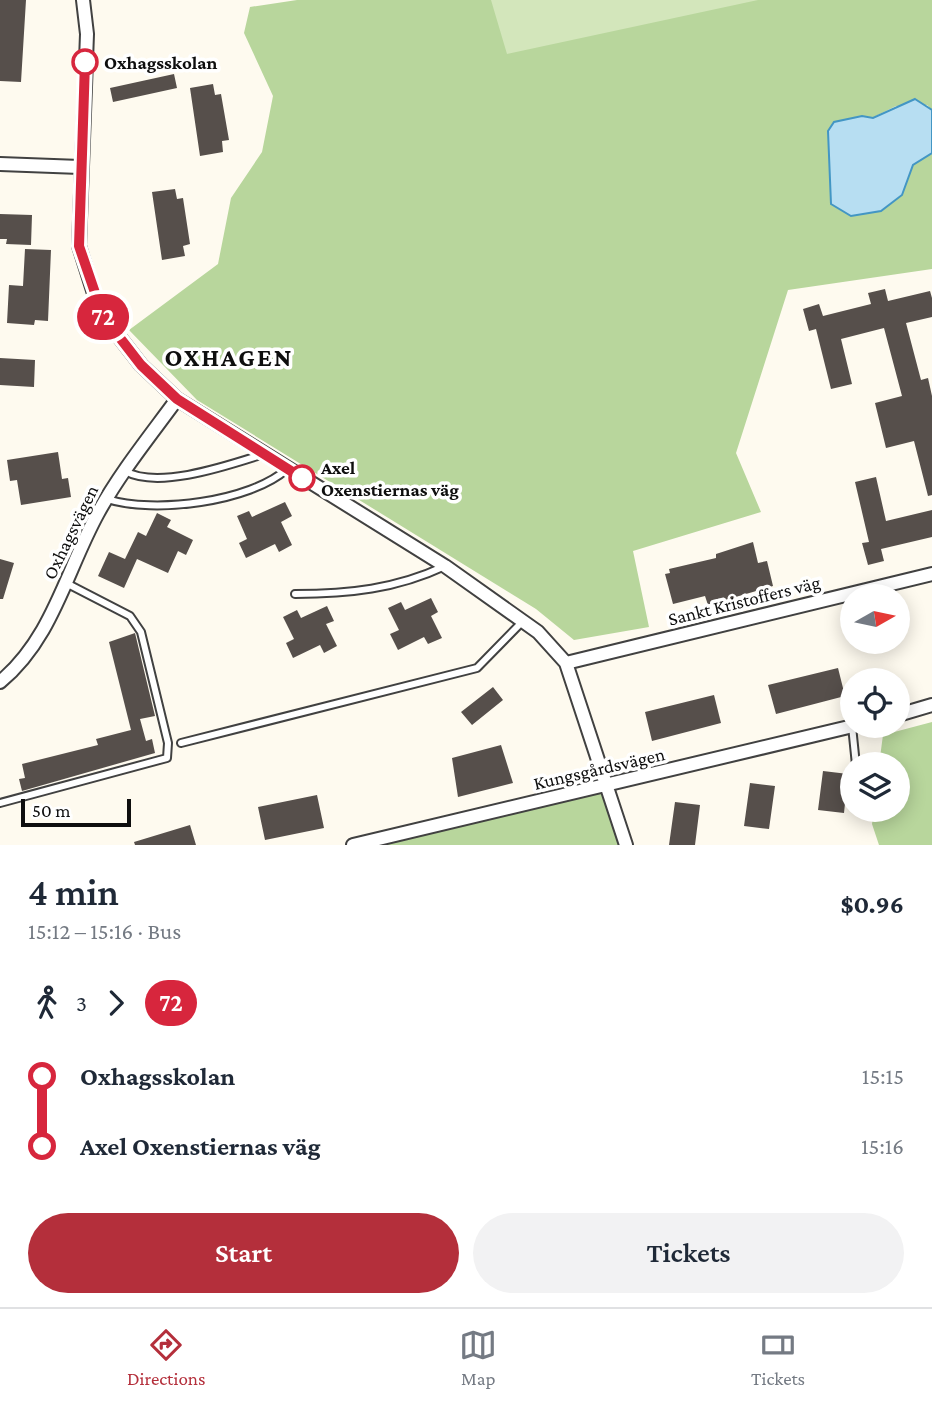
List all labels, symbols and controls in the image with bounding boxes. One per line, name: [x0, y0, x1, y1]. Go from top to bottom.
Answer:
marker: Oxhagsskolan: [72, 49, 98, 75]
place label: Oxhagsskolan: [104, 52, 218, 73]
line badge: 72: [72, 294, 134, 340]
text: 72: [91, 303, 115, 330]
district label: OXHAGEN: [165, 343, 293, 372]
place label: Axel Oxenstiernas väg: [320, 457, 459, 500]
marker: Axel Oxenstiernas väg: [289, 465, 315, 491]
street label: Oxhagsvägen: [39, 482, 102, 583]
street label: Sankt Kristoffers väg: [666, 571, 822, 630]
north arrow: [840, 584, 910, 654]
map controls: [840, 584, 910, 822]
button: locate: [840, 668, 910, 738]
street label: Kungsgårdsvägen: [531, 743, 667, 794]
button: layers: [840, 752, 910, 822]
scale bar: [21, 796, 131, 828]
text: 50 m: [32, 800, 71, 821]
text: 4 min: [28, 871, 119, 913]
text: $0.96: [840, 890, 904, 919]
text: 15:12 – 15:16 · Bus: [28, 918, 181, 944]
icon: walk: [28, 984, 66, 1022]
icon: forward: [97, 984, 135, 1022]
text: 72: [159, 989, 183, 1016]
text: 3: [76, 990, 87, 1016]
text: Oxhagsskolan: [80, 1062, 235, 1091]
text: 15:15: [862, 1063, 904, 1089]
text: Axel Oxenstiernas väg: [80, 1132, 321, 1161]
text: 15:16: [861, 1133, 904, 1159]
button: Start: [28, 1213, 459, 1293]
button: Tickets: [473, 1213, 904, 1293]
tab: Directions: [127, 1326, 205, 1389]
tab: Map: [459, 1326, 497, 1389]
tab: Tickets: [751, 1326, 805, 1389]

